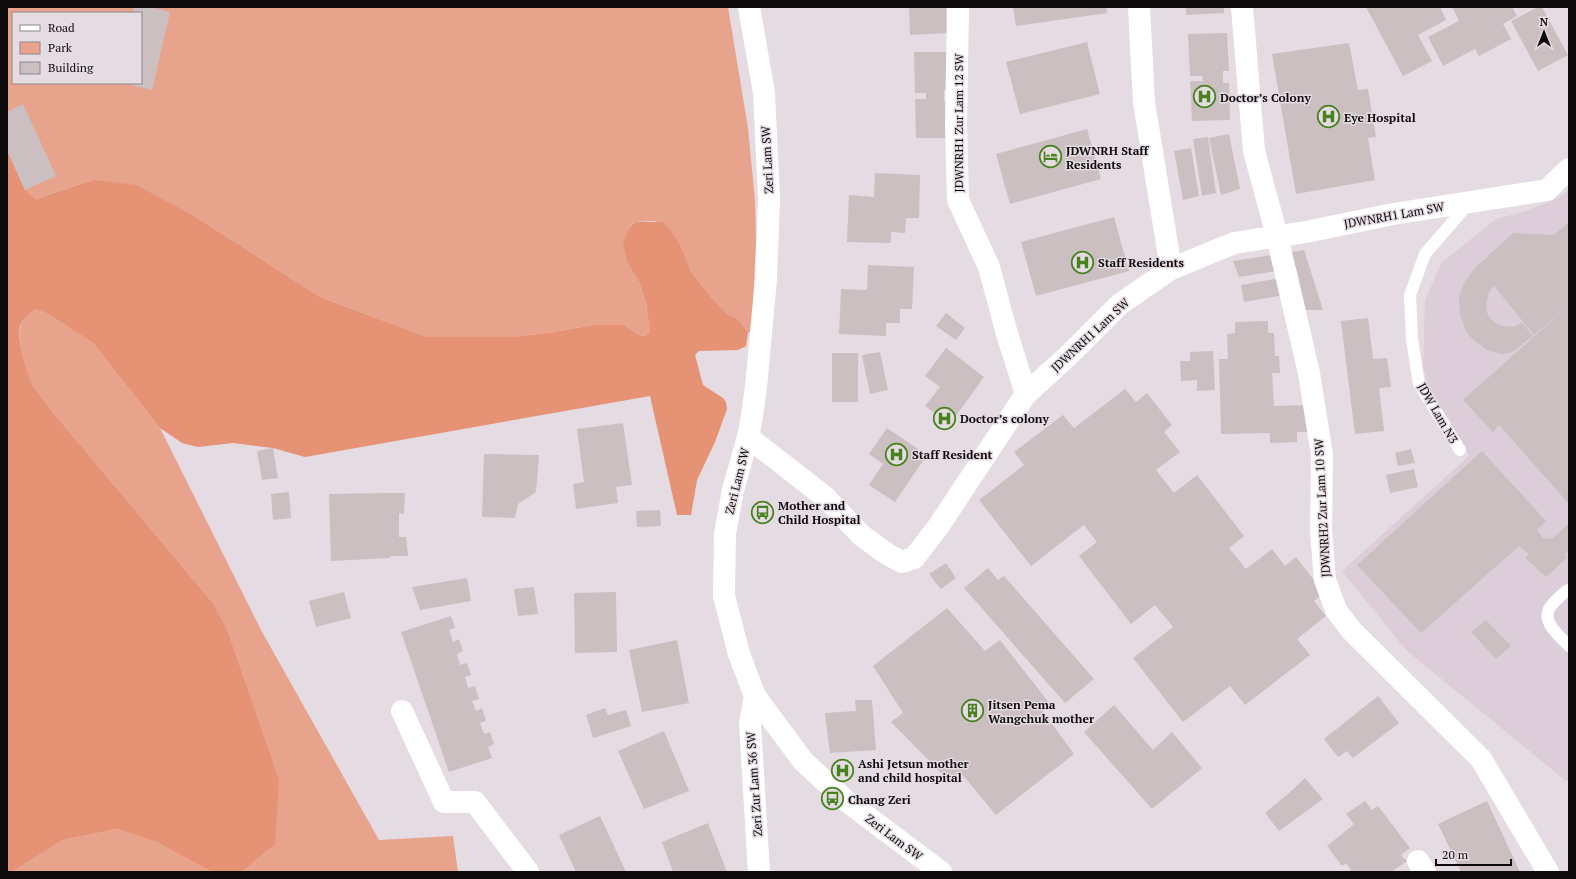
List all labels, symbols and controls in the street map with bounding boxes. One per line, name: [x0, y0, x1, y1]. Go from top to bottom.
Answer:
legend: [12, 12, 142, 84]
north arrow: [1524, 12, 1564, 52]
text: N: [1540, 15, 1549, 29]
text: Road: [48, 20, 75, 35]
text: Park: [48, 40, 73, 55]
street label: JDWNRH1 Zur Lam 12 SW: [951, 53, 966, 192]
text: Building: [48, 60, 94, 75]
hospital icon: Doctor’s Colony: [1192, 84, 1218, 110]
place label: Doctor’s Colony: [1220, 90, 1311, 105]
hospital icon: Eye Hospital: [1316, 104, 1342, 130]
place label: Eye Hospital: [1344, 110, 1416, 125]
street label: Zeri Lam SW: [758, 125, 776, 194]
place label: JDWNRH Staff Residents: [1066, 143, 1150, 172]
hotel icon: JDWNRH Staff Residents: [1038, 144, 1064, 170]
street label: JDWNRH1 Lam SW: [1343, 199, 1446, 231]
hospital icon: Staff Residents: [1069, 249, 1095, 275]
place label: Staff Residents: [1098, 255, 1184, 270]
street label: JDWNRH1 Lam SW: [1048, 294, 1133, 375]
street label: JDW Lam N3: [1415, 380, 1461, 446]
hospital icon: Doctor’s colony: [931, 405, 957, 431]
place label: Doctor’s colony: [960, 411, 1049, 426]
street label: JDWNRH2 Zur Lam 10 SW: [1311, 437, 1333, 578]
hospital icon: Staff Resident: [883, 441, 909, 467]
street label: Zeri Lam SW: [722, 446, 753, 516]
place label: Staff Resident: [912, 447, 993, 462]
place label: Mother and Child Hospital: [778, 498, 860, 527]
bus stop icon: Mother and Child Hospital: [750, 499, 776, 525]
place label: Jitsen Pema Wangchuk mother: [988, 697, 1095, 726]
building icon: Jitsen Pema Wangchuk mother: [959, 698, 985, 724]
street label: Zeri Zur Lam 36 SW: [743, 730, 765, 837]
place label: Ashi Jetsun mother and child hospital: [858, 756, 970, 785]
hospital icon: Ashi Jetsun mother and child hospital: [830, 757, 856, 783]
bus stop icon: Chang Zeri: [820, 786, 846, 812]
place label: Chang Zeri: [848, 792, 911, 807]
street label: Zeri Lam SW: [862, 811, 926, 864]
scale bar: [1436, 841, 1511, 867]
text: 20 m: [1442, 847, 1469, 862]

